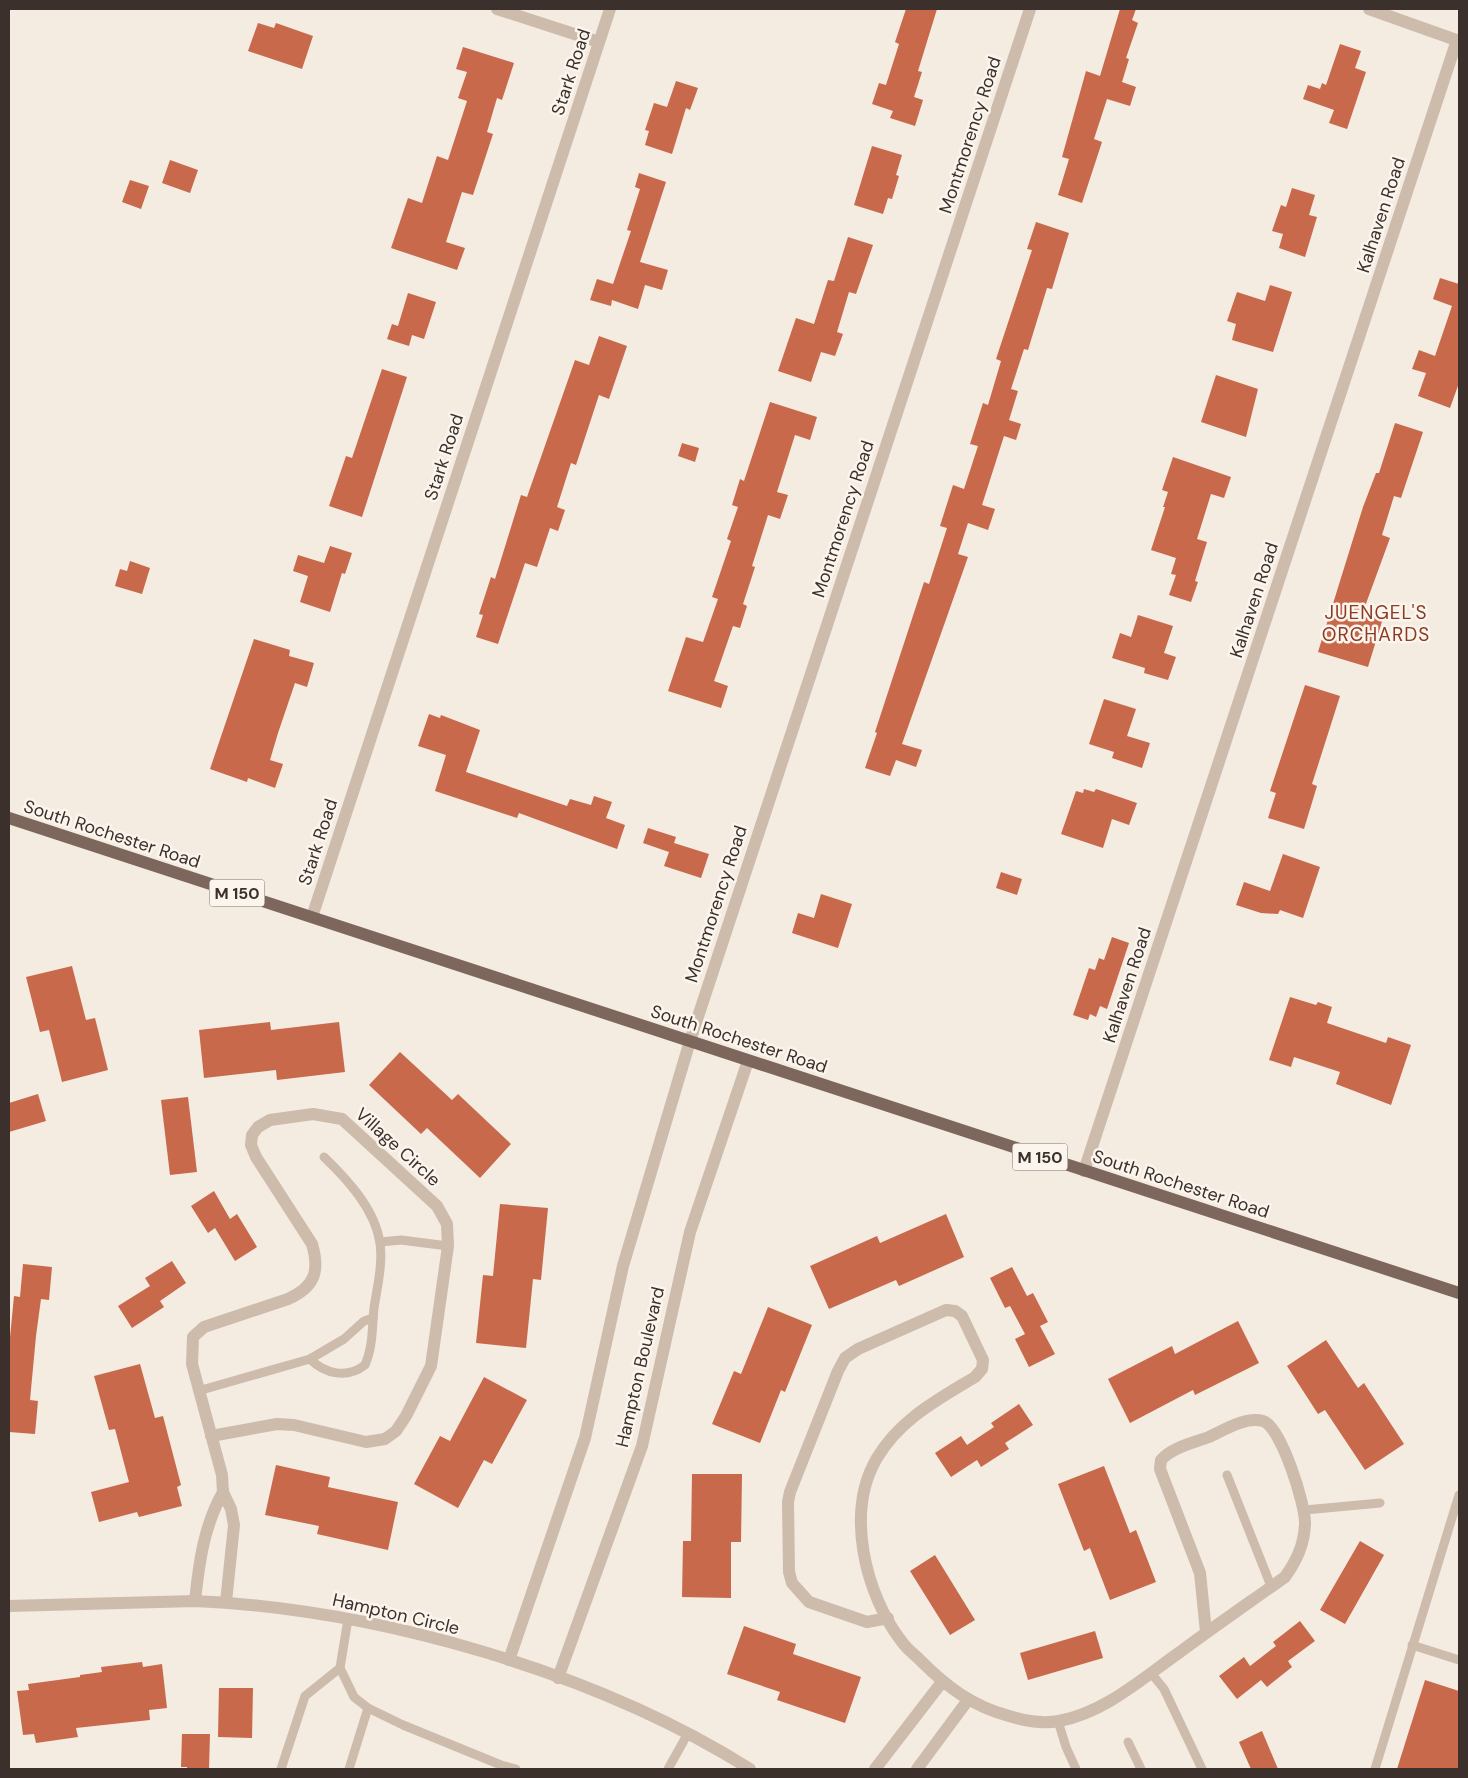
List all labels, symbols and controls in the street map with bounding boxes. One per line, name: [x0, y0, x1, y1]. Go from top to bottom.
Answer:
street label: Stark Road: [546, 26, 596, 118]
street label: Montmorency Road: [933, 53, 1007, 217]
street label: Kalhaven Road: [1351, 154, 1411, 276]
street label: Stark Road: [419, 411, 469, 503]
street label: Montmorency Road: [806, 437, 880, 601]
street label: Kalhaven Road: [1224, 539, 1284, 661]
district label: JUENGEL'S ORCHARDS: [1322, 600, 1430, 647]
street label: South Rochester Road: [21, 794, 203, 874]
street label: Stark Road: [293, 796, 343, 888]
street label: Montmorency Road: [679, 822, 753, 986]
road number: M 150: [210, 880, 264, 906]
street label: Kalhaven Road: [1097, 924, 1157, 1046]
street label: South Rochester Road: [648, 999, 830, 1079]
street label: Village Circle: [350, 1102, 446, 1192]
road number: M 150: [1012, 1144, 1068, 1170]
street label: South Rochester Road: [1090, 1144, 1272, 1224]
street label: Hampton Boulevard: [610, 1285, 670, 1449]
street label: Hampton Circle: [330, 1588, 462, 1640]

